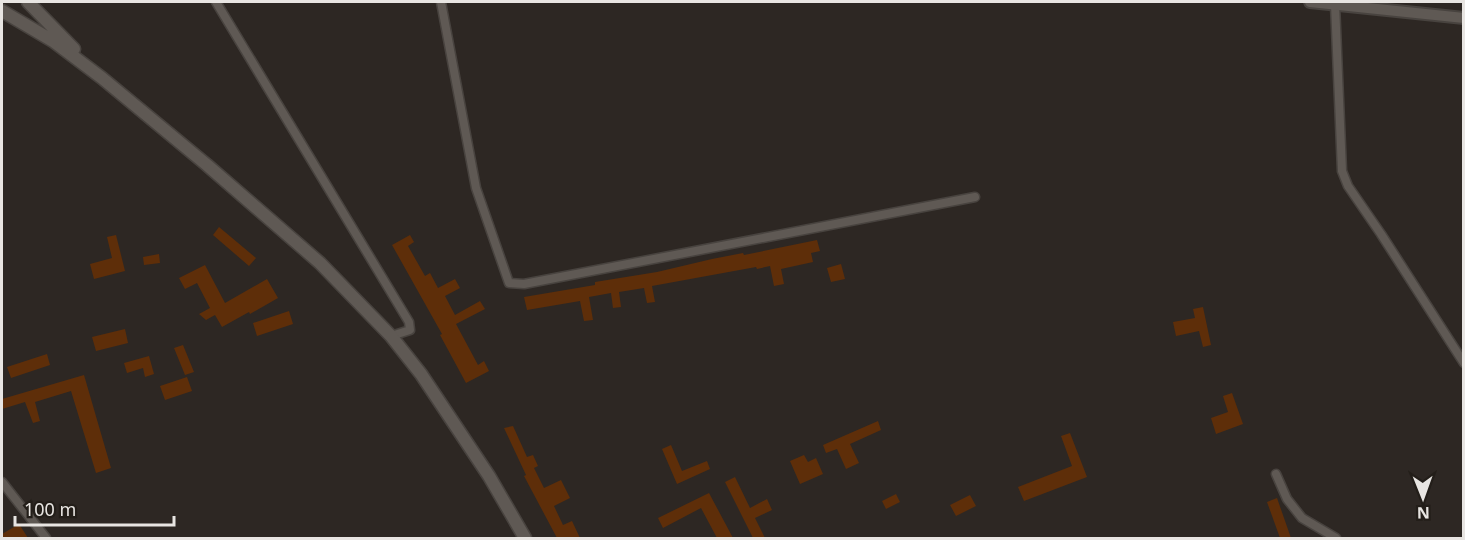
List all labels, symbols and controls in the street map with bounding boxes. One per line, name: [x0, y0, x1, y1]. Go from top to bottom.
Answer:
north arrow: [1393, 468, 1453, 528]
scale bar: [15, 489, 174, 527]
text: 100 m: [24, 497, 76, 521]
text: N: [1417, 502, 1430, 524]

